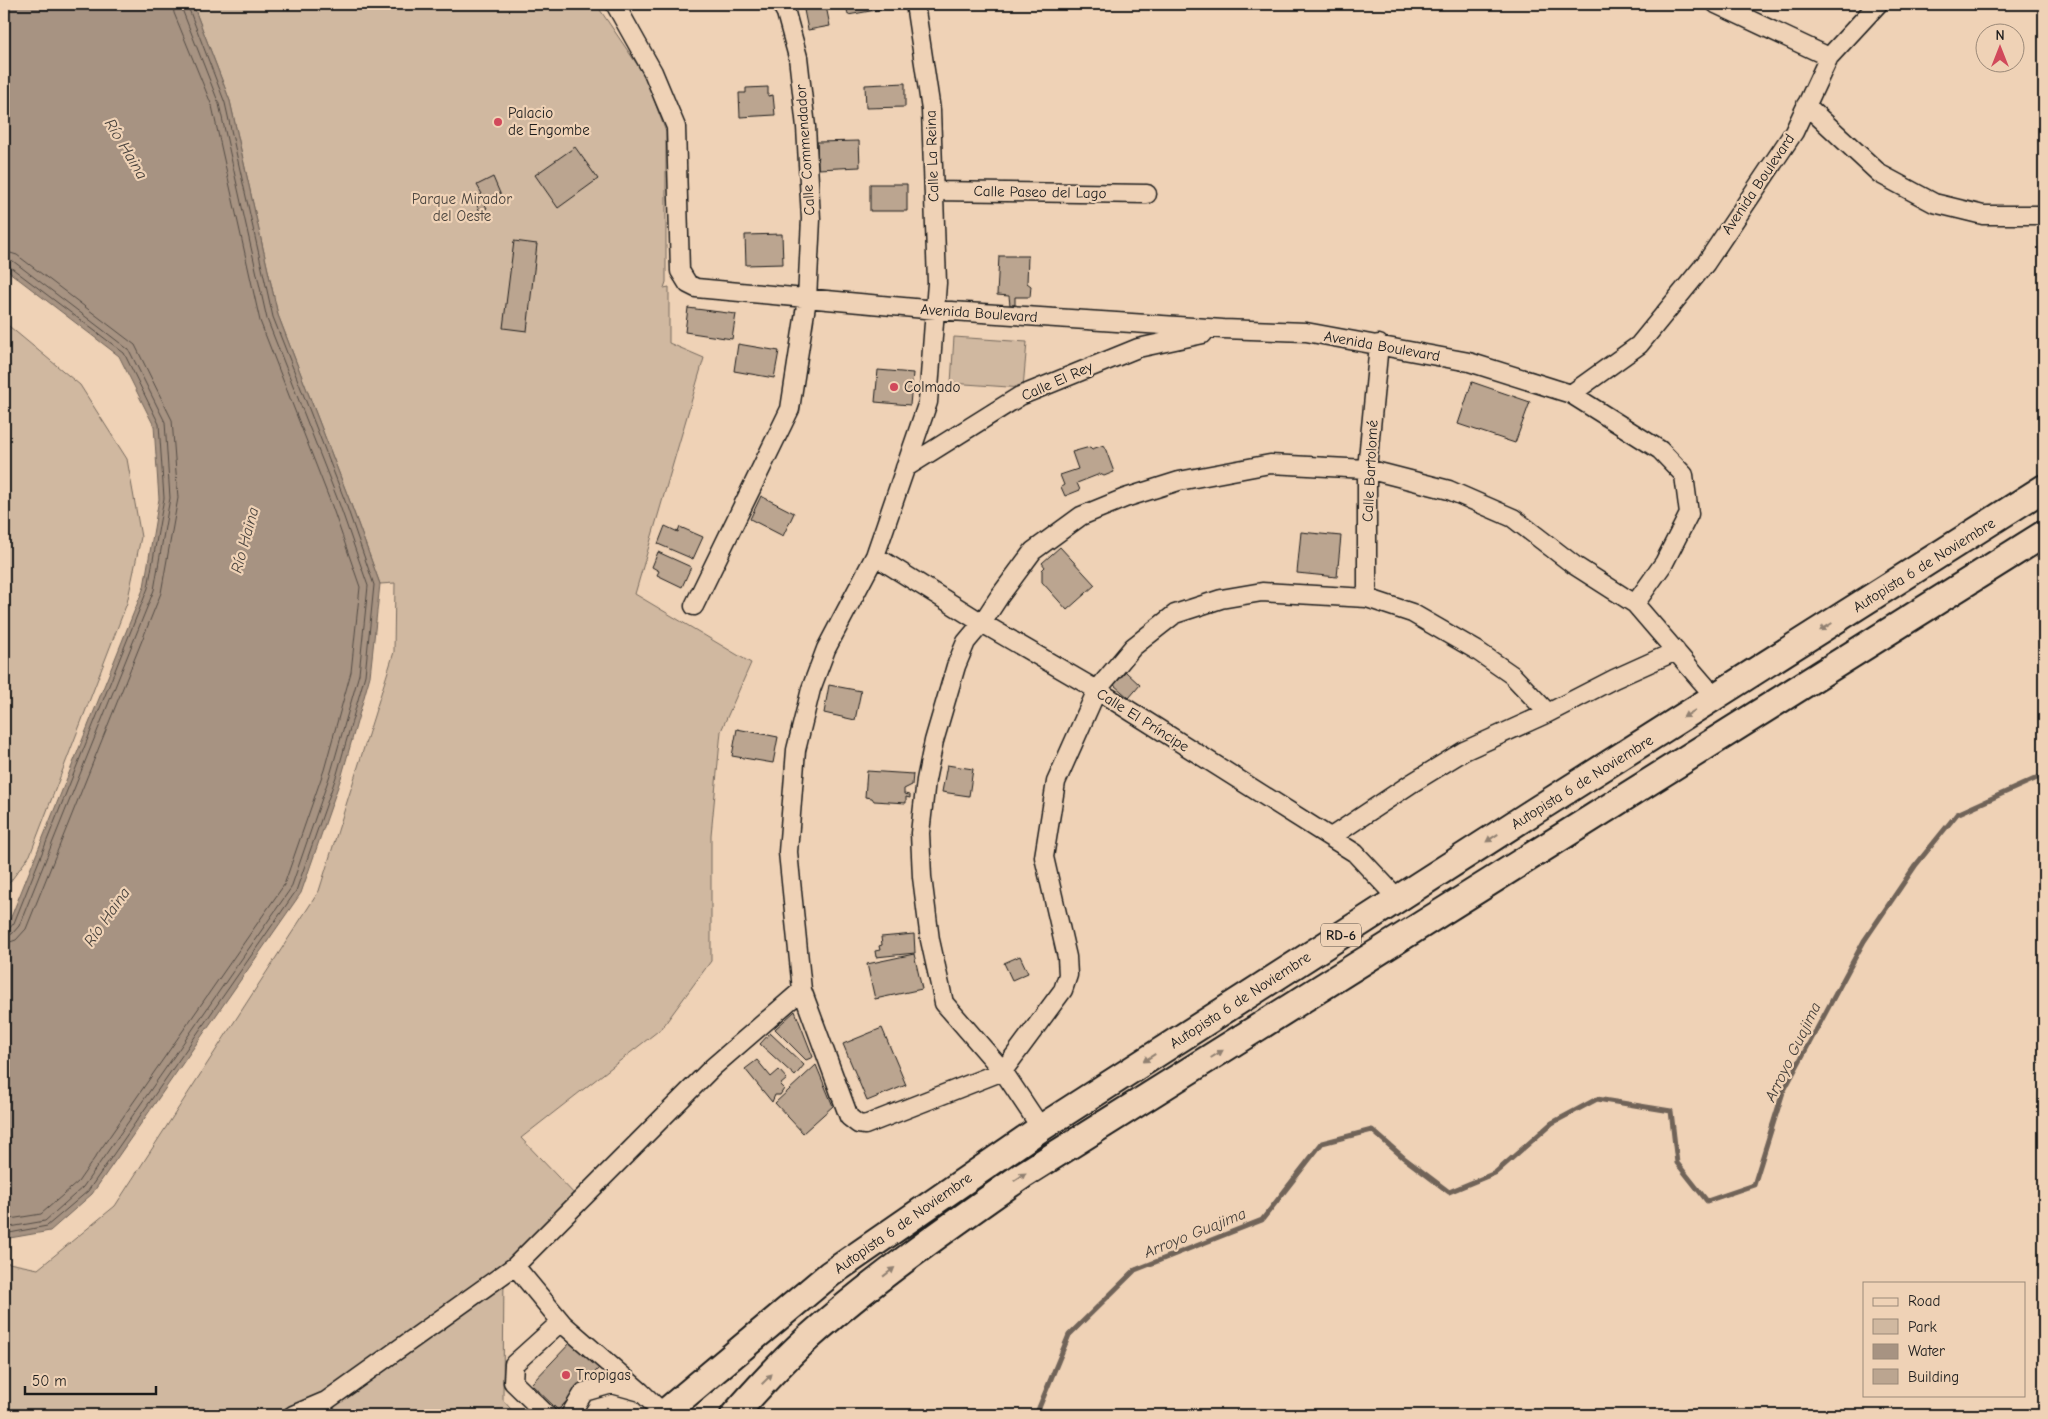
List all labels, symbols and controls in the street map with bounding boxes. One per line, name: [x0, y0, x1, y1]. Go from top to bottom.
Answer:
north arrow: [1976, 22, 2026, 72]
text: N: [1995, 27, 2005, 44]
street label: Calle Commendador: [791, 84, 819, 216]
place label: Palacio de Engombe: [508, 104, 590, 139]
street label: Calle La Reina: [921, 110, 943, 202]
water label: Río Haina: [101, 115, 151, 183]
marker: Palacio de Engombe: [492, 116, 504, 128]
street label: Avenida Boulevard: [1718, 130, 1798, 238]
street label: Calle Paseo del Lago: [973, 182, 1107, 202]
park label: Parque Mirador del Oeste: [412, 190, 512, 225]
street label: Avenida Boulevard: [920, 300, 1038, 326]
street label: Avenida Boulevard: [1323, 327, 1441, 365]
street label: Calle El Rey: [1018, 357, 1096, 405]
place label: Colmado: [904, 378, 961, 396]
marker: Colmado: [888, 381, 900, 393]
street label: Calle Bartolomé: [1358, 419, 1382, 522]
water label: Río Haina: [228, 505, 262, 575]
street label: Autopista 6 de Noviembre: [1849, 514, 1999, 616]
one-way arrow: [1819, 622, 1832, 631]
street label: Calle El Príncipe: [1093, 684, 1193, 756]
one-way arrow: [1682, 709, 1695, 719]
street label: Autopista 6 de Noviembre: [1507, 731, 1657, 833]
one-way arrow: [1486, 834, 1499, 843]
water label: Río Haina: [80, 884, 134, 950]
road number: RD-6: [1321, 924, 1361, 946]
street label: Autopista 6 de Noviembre: [1166, 947, 1314, 1052]
water label: Arroyo Guajima: [1761, 999, 1825, 1105]
one-way arrow: [1211, 1049, 1224, 1058]
one-way arrow: [1143, 1054, 1156, 1063]
street label: Autopista 6 de Noviembre: [830, 1168, 976, 1278]
one-way arrow: [1014, 1172, 1027, 1182]
water label: Arroyo Guajima: [1141, 1204, 1249, 1262]
one-way arrow: [882, 1267, 895, 1278]
legend: [1863, 1282, 2026, 1396]
text: Road: [1908, 1292, 1940, 1310]
text: Park: [1908, 1318, 1937, 1336]
text: Water: [1908, 1342, 1945, 1360]
scale bar: [25, 1364, 156, 1396]
place label: Tropigas: [576, 1366, 631, 1384]
text: Building: [1908, 1368, 1959, 1386]
marker: Tropigas: [560, 1369, 572, 1381]
text: 50 m: [32, 1372, 67, 1390]
one-way arrow: [761, 1374, 773, 1386]

